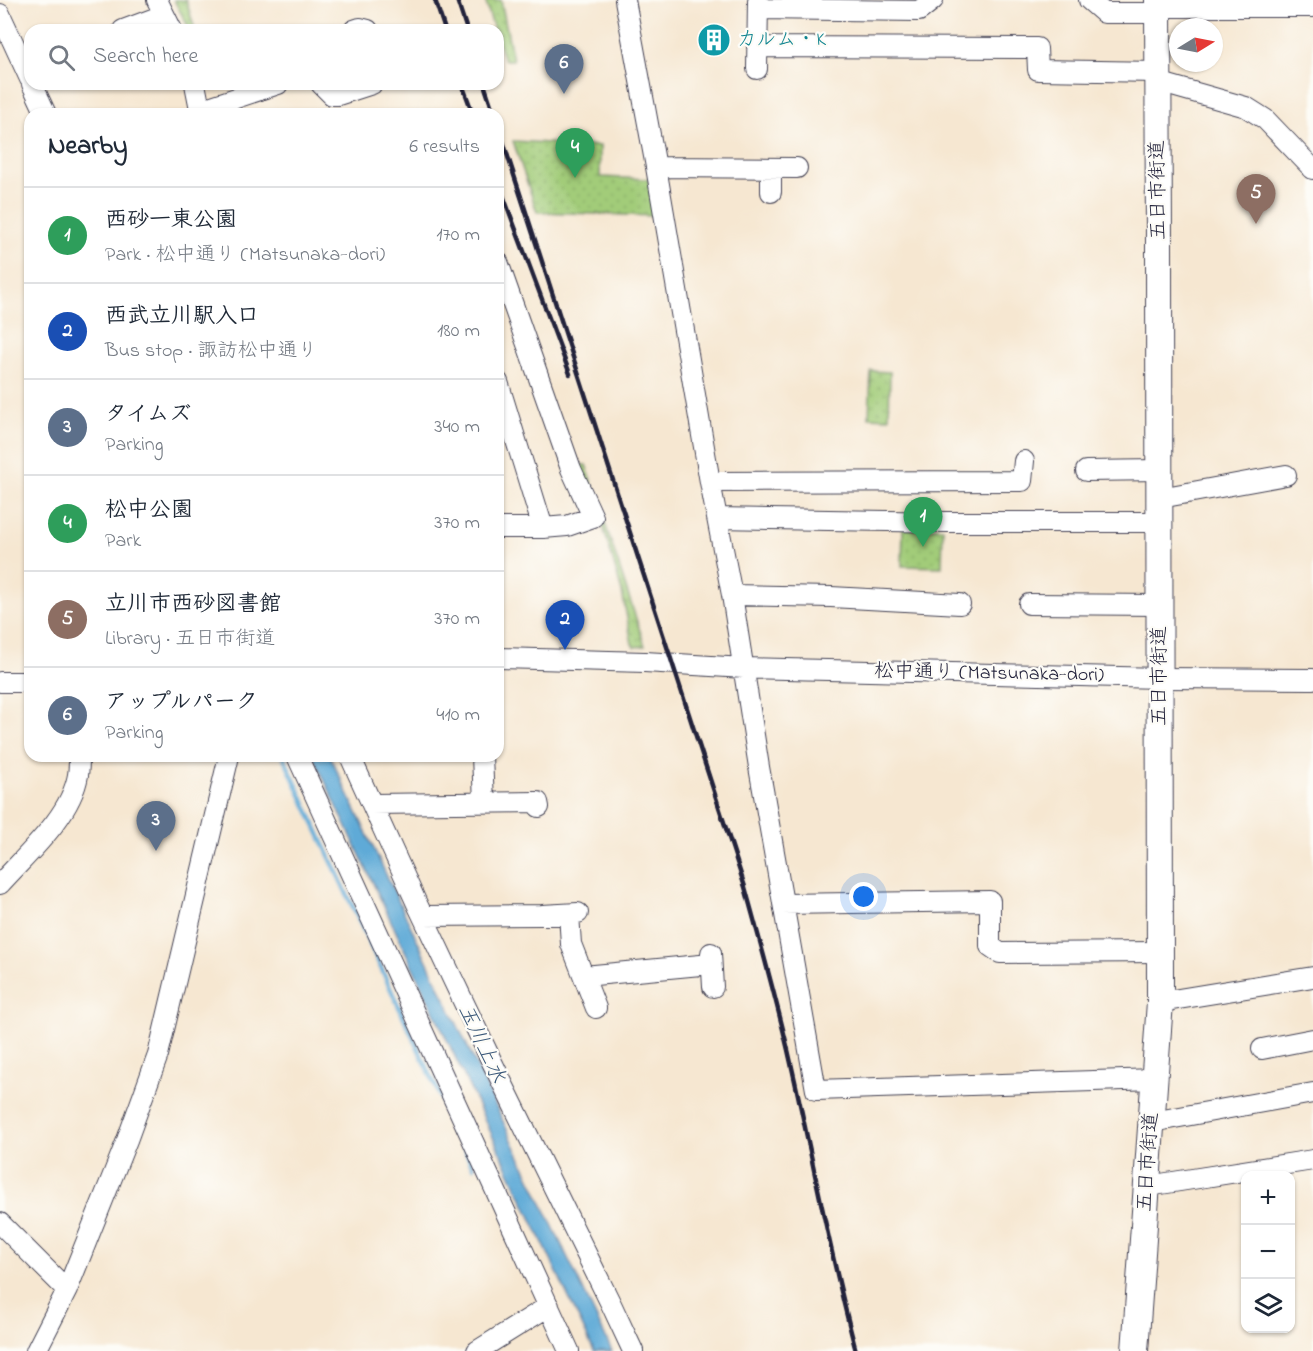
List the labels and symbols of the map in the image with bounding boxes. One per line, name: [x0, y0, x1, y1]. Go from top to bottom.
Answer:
north arrow: [1169, 18, 1223, 72]
building icon: カルム・K: [696, 22, 732, 58]
place label: カルム・K: [737, 26, 826, 55]
pin: 6: [544, 44, 584, 94]
pin: 4: [556, 128, 594, 178]
street label: 五日市街道: [1144, 140, 1174, 240]
pin: 5: [1236, 174, 1276, 224]
pin: 1: [904, 498, 942, 547]
pin: 2: [546, 600, 584, 650]
street label: 五日市街道: [1146, 626, 1175, 726]
street label: 松中通り (Matsunaka-dori): [874, 657, 1104, 691]
pin: 3: [136, 802, 176, 851]
your location: [849, 882, 878, 911]
water label: 玉川上水: [450, 1000, 512, 1088]
street label: 五日市街道: [1131, 1111, 1167, 1213]

